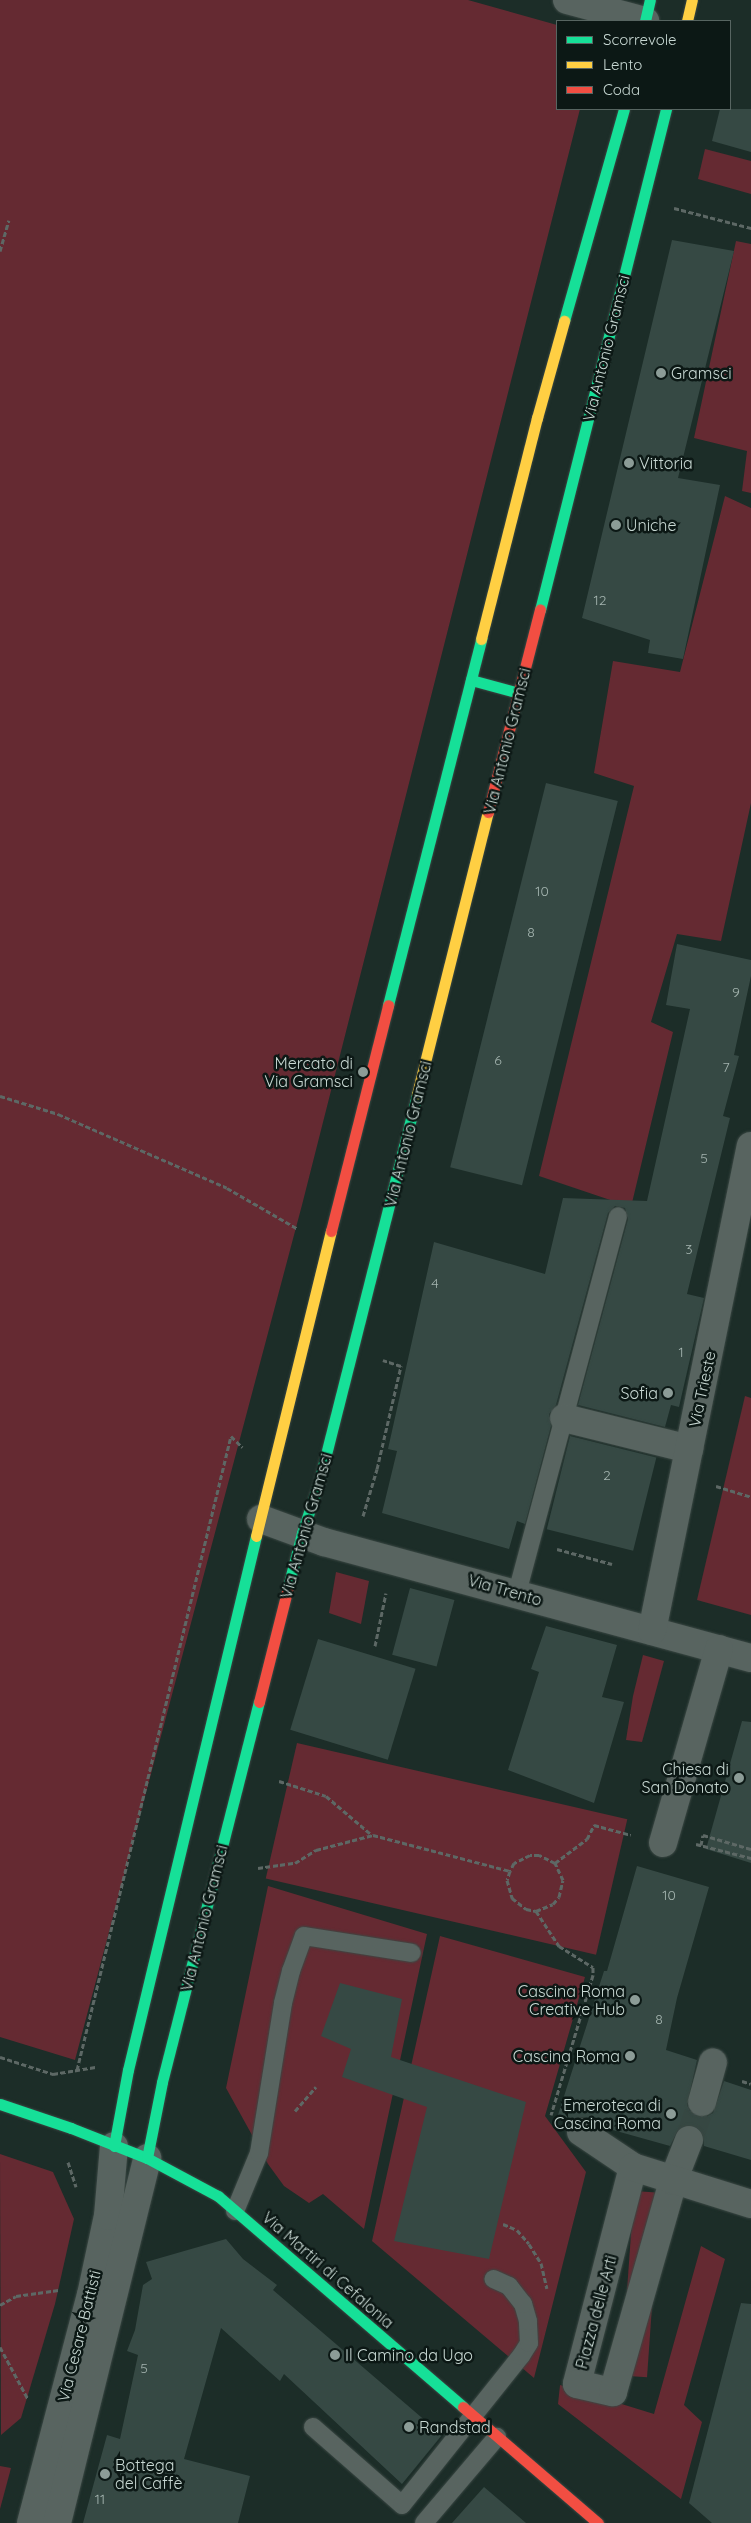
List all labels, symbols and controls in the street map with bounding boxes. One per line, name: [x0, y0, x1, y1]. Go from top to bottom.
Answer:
legend: [556, 20, 731, 110]
text: Scorrevole: [603, 30, 677, 49]
text: Lento: [603, 55, 642, 74]
text: Coda: [603, 80, 640, 99]
street label: Via Antonio Gramsci: [579, 273, 633, 423]
place label: Gramsci: [671, 363, 732, 383]
marker: Gramsci: [655, 367, 667, 379]
place label: Vittoria: [639, 453, 693, 473]
marker: Vittoria: [623, 457, 635, 469]
place label: Uniche: [626, 515, 676, 535]
marker: Uniche: [610, 519, 622, 531]
house number: 12: [594, 592, 606, 608]
street label: Via Antonio Gramsci: [480, 666, 534, 816]
house number: 10: [535, 883, 549, 899]
house number: 8: [527, 924, 535, 940]
house number: 9: [732, 984, 740, 1000]
house number: 6: [494, 1052, 502, 1068]
place label: Mercato di Via Gramsci: [264, 1053, 353, 1091]
street label: Via Antonio Gramsci: [381, 1059, 435, 1209]
house number: 7: [722, 1059, 730, 1075]
marker: Mercato di Via Gramsci: [357, 1066, 369, 1078]
house number: 5: [700, 1150, 708, 1166]
house number: 3: [685, 1241, 693, 1257]
house number: 4: [431, 1275, 439, 1291]
house number: 1: [678, 1344, 684, 1360]
street label: Via Trieste: [685, 1349, 719, 1429]
place label: Sofia: [620, 1383, 658, 1403]
marker: Sofia: [662, 1387, 674, 1399]
street label: Via Antonio Gramsci: [276, 1451, 336, 1601]
house number: 2: [603, 1467, 611, 1483]
street label: Via Trento: [466, 1570, 544, 1610]
place label: Chiesa di San Donato: [641, 1759, 729, 1797]
marker: Chiesa di San Donato: [733, 1772, 745, 1784]
street label: Via Antonio Gramsci: [177, 1843, 231, 1993]
house number: 10: [662, 1887, 676, 1903]
place label: Cascina Roma Creative Hub: [518, 1981, 625, 2019]
marker: Cascina Roma Creative Hub: [629, 1994, 641, 2006]
house number: 8: [655, 2011, 663, 2027]
place label: Cascina Roma: [513, 2046, 620, 2066]
marker: Cascina Roma: [624, 2050, 636, 2062]
place label: Emeroteca di Cascina Roma: [554, 2095, 661, 2133]
marker: Emeroteca di Cascina Roma: [665, 2108, 677, 2120]
street label: Via Martiri di Cefalonia: [258, 2208, 398, 2332]
street label: Piazza delle Arti: [572, 2253, 620, 2371]
street label: Via Cesare Battisti: [53, 2268, 105, 2404]
place label: Il Camino da Ugo: [345, 2345, 473, 2365]
marker: Il Camino da Ugo: [329, 2349, 341, 2361]
house number: 5: [140, 2360, 148, 2376]
place label: Randstad: [419, 2417, 491, 2437]
marker: Randstad: [403, 2421, 415, 2433]
place label: Bottega del Caffè: [115, 2455, 182, 2493]
marker: Bottega del Caffè: [99, 2468, 111, 2480]
house number: 11: [95, 2491, 105, 2507]

